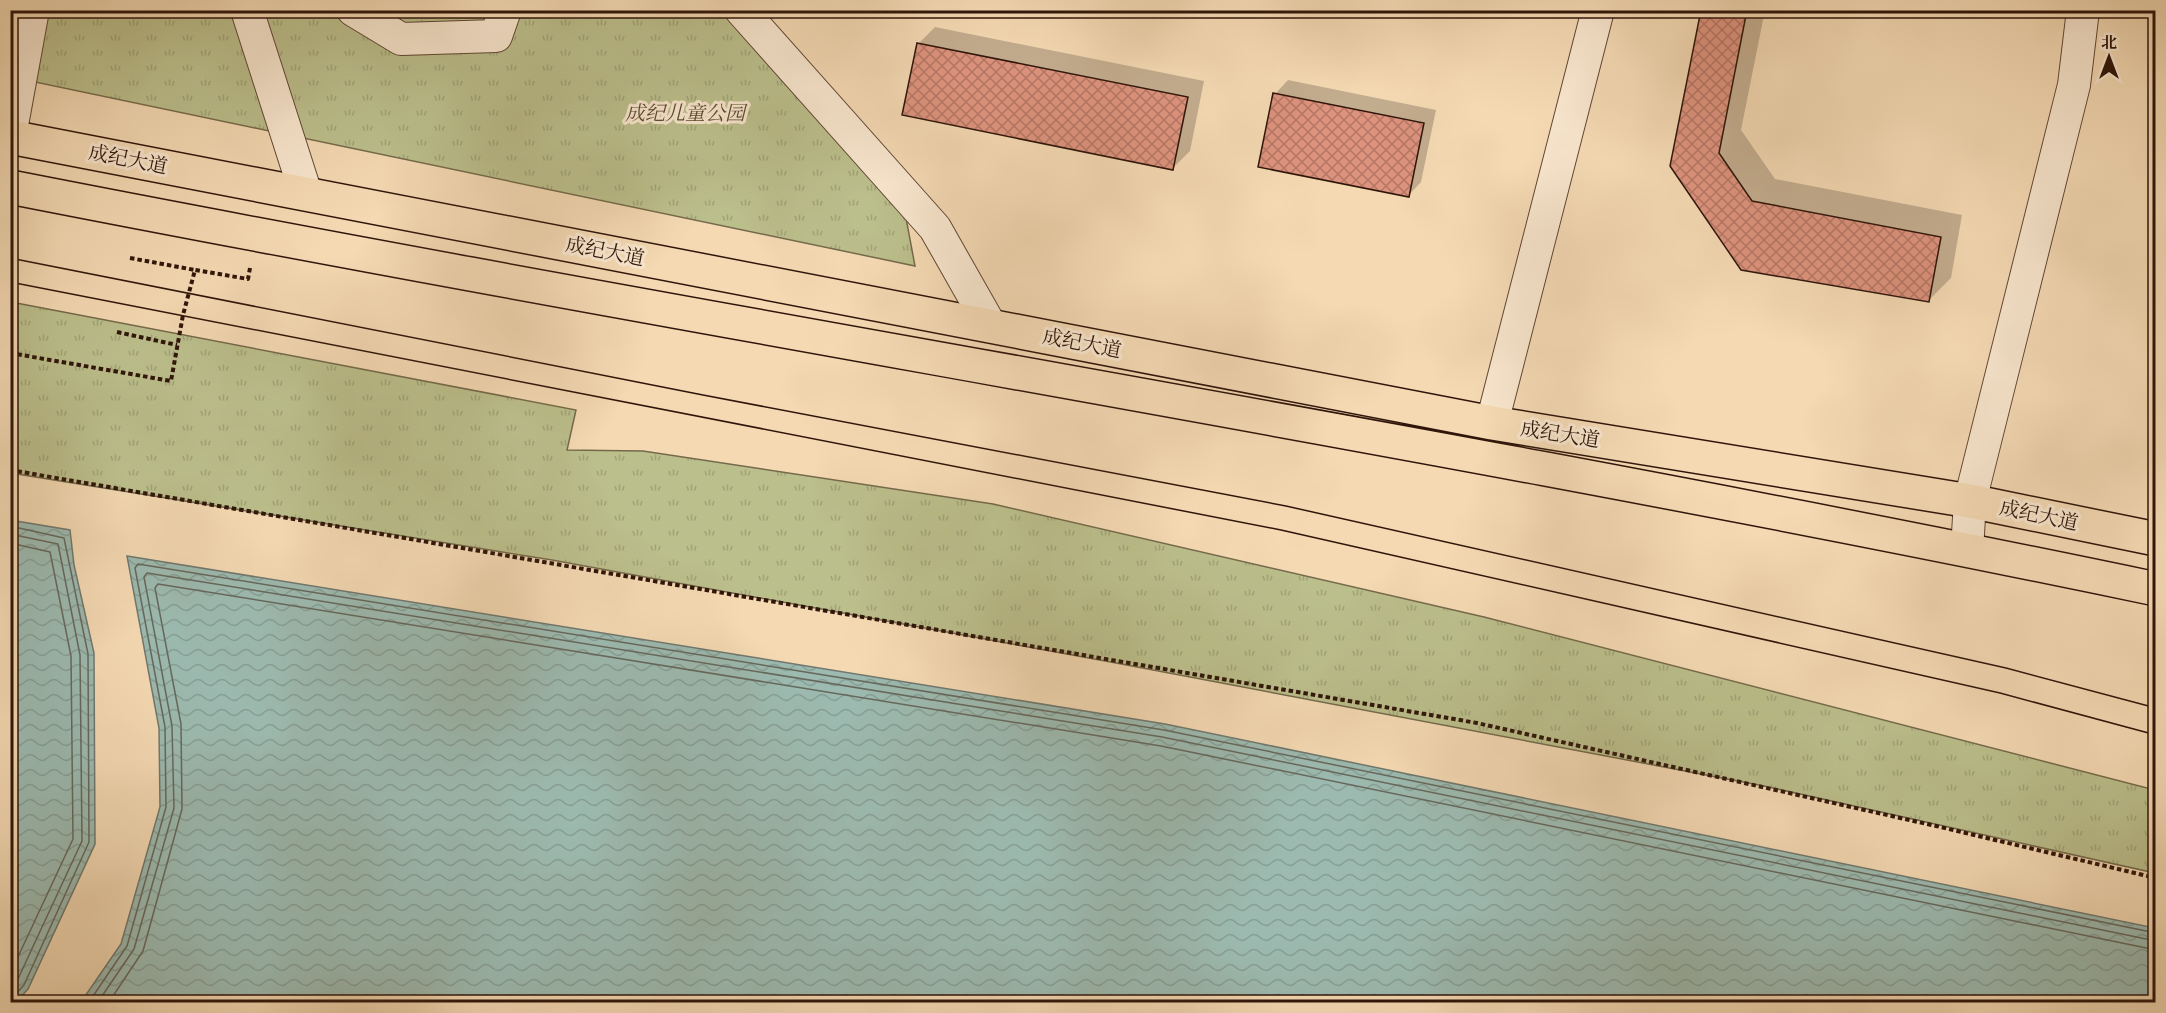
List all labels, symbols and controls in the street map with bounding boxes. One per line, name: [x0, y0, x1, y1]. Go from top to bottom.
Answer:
north arrow: [2079, 27, 2139, 87]
text: 北: [2101, 33, 2117, 53]
park label: 成纪儿童公园: [625, 102, 748, 127]
street label: 成纪大道: [86, 141, 169, 180]
street label: 成纪大道: [563, 233, 646, 272]
street label: 成纪大道: [1040, 325, 1123, 364]
street label: 成纪大道: [1518, 417, 1601, 454]
street label: 成纪大道: [1997, 496, 2080, 537]

